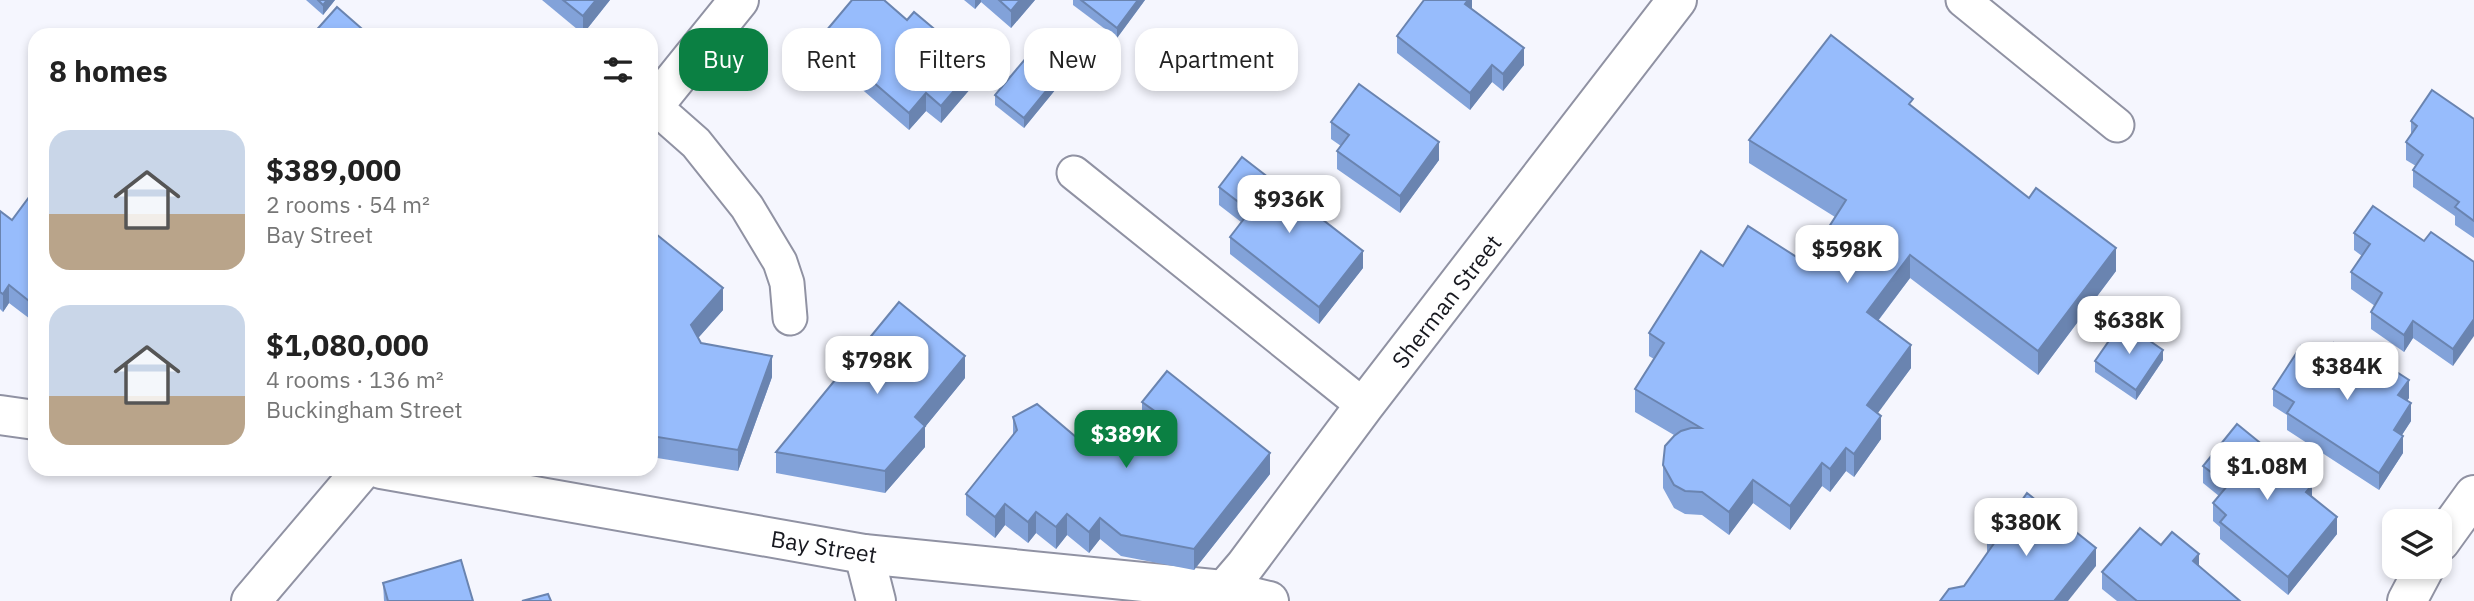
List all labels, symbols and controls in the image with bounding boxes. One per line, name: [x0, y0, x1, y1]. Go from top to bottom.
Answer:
chip: Buy: [679, 28, 768, 91]
chip: Rent: [782, 28, 881, 91]
chip: Filters: [895, 28, 1010, 91]
chip: New: [1024, 28, 1121, 91]
chip: Apartment: [1135, 28, 1298, 91]
text: 8 homes: [49, 51, 168, 90]
icon: filters: [599, 51, 637, 89]
text: $389,000: [266, 150, 401, 189]
icon: home: [105, 158, 189, 242]
pin: $936K: [1240, 176, 1338, 235]
text: $936K: [1253, 183, 1325, 213]
text: 2 rooms · 54 m²: [266, 189, 430, 219]
text: Bay Street: [266, 219, 373, 249]
pin: $598K: [1798, 226, 1896, 285]
street label: Sherman Street: [1384, 228, 1508, 374]
text: $598K: [1811, 233, 1883, 263]
pin: $638K: [2080, 296, 2178, 356]
text: $638K: [2093, 304, 2165, 334]
text: $1,080,000: [266, 325, 429, 364]
icon: home: [105, 333, 189, 417]
pin: $798K: [828, 336, 926, 396]
pin: $384K: [2298, 342, 2396, 402]
text: $798K: [841, 344, 913, 374]
text: $384K: [2311, 350, 2383, 380]
text: 4 rooms · 136 m²: [266, 364, 444, 394]
text: Buckingham Street: [266, 394, 463, 424]
pin: $389K: [1077, 410, 1175, 470]
text: $389K: [1090, 418, 1162, 448]
pin: $1.08M: [2210, 442, 2324, 502]
text: $1.08M: [2226, 450, 2308, 480]
pin: $380K: [1977, 498, 2075, 558]
text: $380K: [1990, 506, 2062, 536]
map controls: [2382, 509, 2452, 579]
button: layers: [2382, 509, 2452, 579]
street label: Bay Street: [769, 523, 879, 569]

